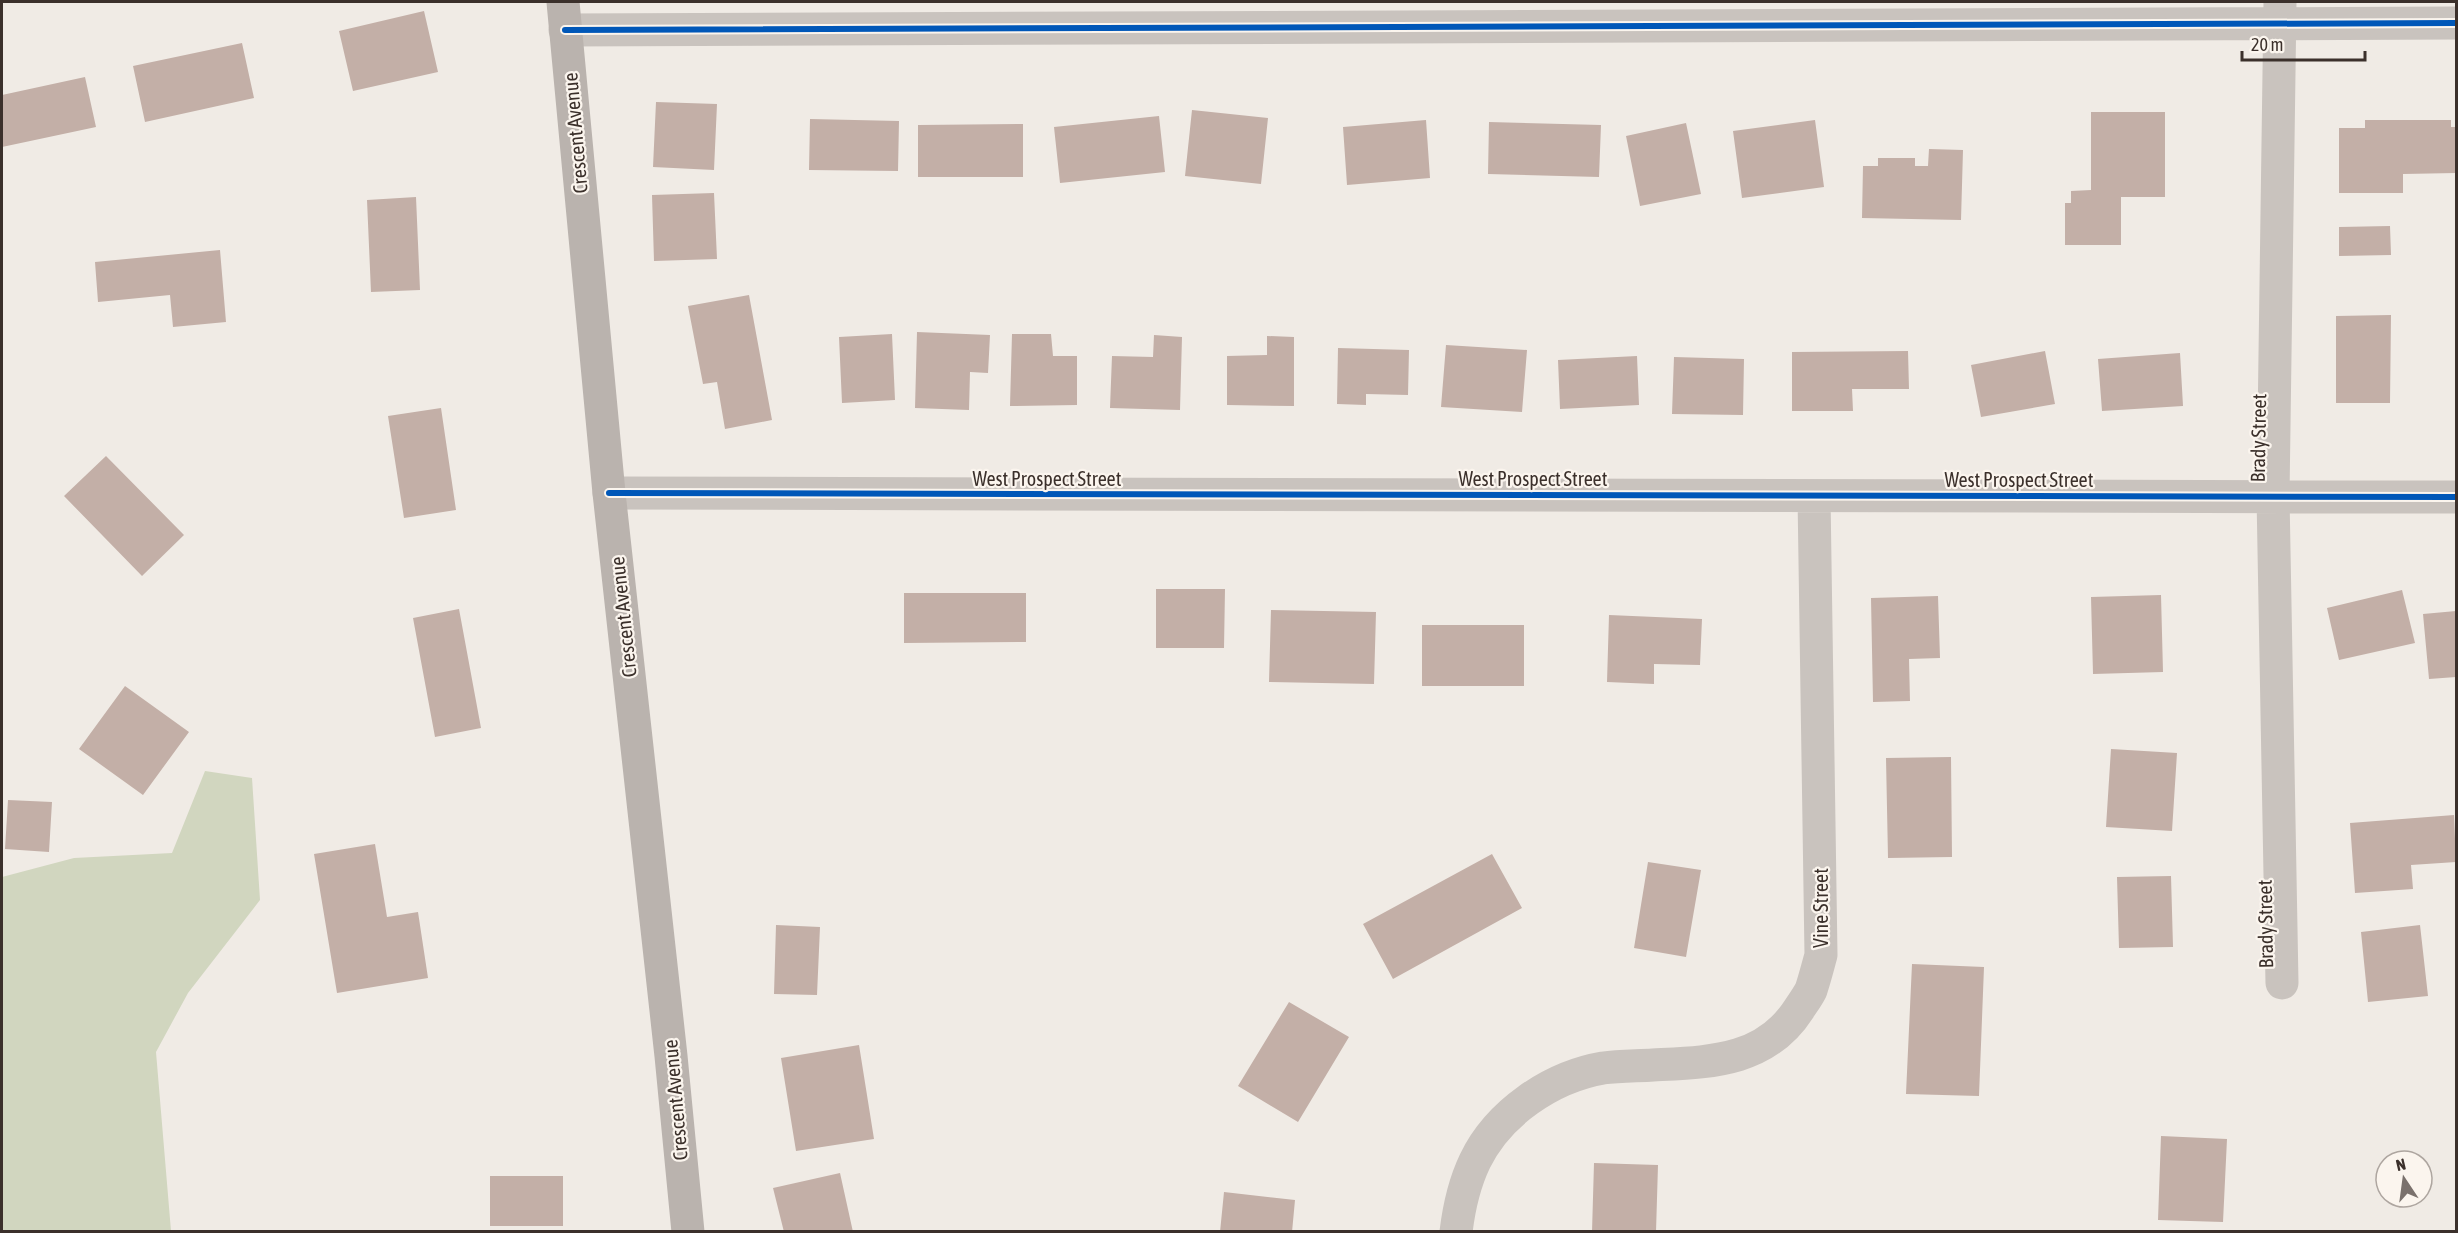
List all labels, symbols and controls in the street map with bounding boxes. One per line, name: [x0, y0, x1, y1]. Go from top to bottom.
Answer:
scale bar: [2242, 24, 2365, 62]
text: 20 m: [2251, 34, 2283, 55]
street label: Crescent Avenue: [558, 72, 592, 194]
street label: Brady Street: [2246, 393, 2270, 483]
street label: West Prospect Street: [973, 467, 1122, 490]
street label: West Prospect Street: [1459, 467, 1608, 490]
street label: West Prospect Street: [1945, 468, 2094, 491]
street label: Crescent Avenue: [605, 556, 641, 678]
street label: Vine Street: [1809, 868, 1832, 948]
street label: Brady Street: [2253, 879, 2277, 969]
street label: Crescent Avenue: [658, 1039, 692, 1161]
north arrow: [2374, 1149, 2434, 1209]
text: N: [2394, 1155, 2407, 1174]

